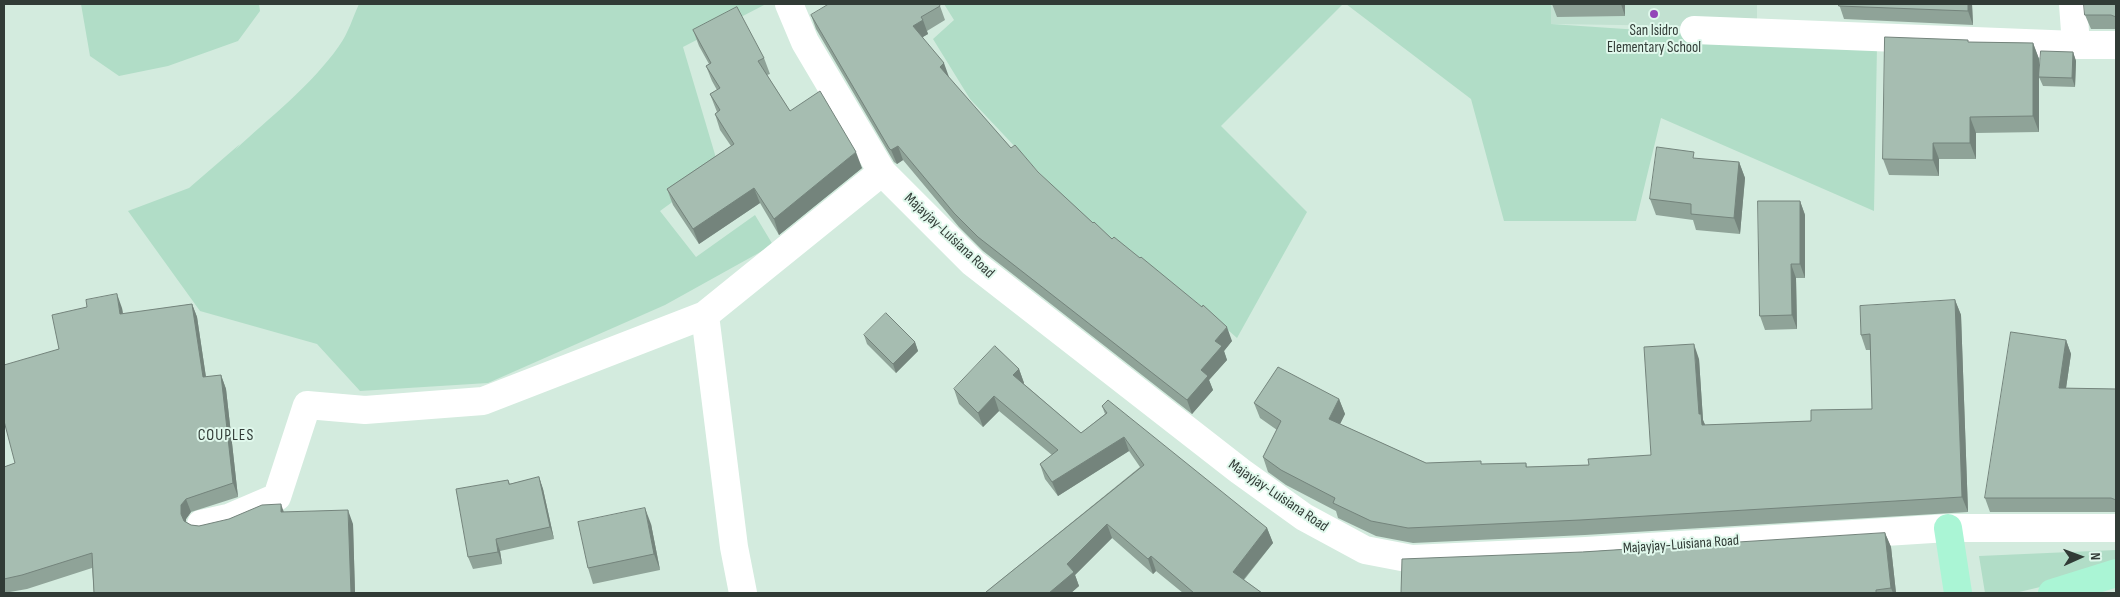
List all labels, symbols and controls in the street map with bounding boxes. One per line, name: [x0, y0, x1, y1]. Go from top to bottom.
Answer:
marker: San Isidro Elementary School: [1648, 8, 1660, 20]
place label: San Isidro Elementary School: [1607, 22, 1701, 57]
street label: Majayjay-Luisiana Road: [900, 190, 998, 282]
district label: COUPLES: [197, 426, 255, 446]
street label: Majayjay-Luisiana Road: [1225, 456, 1331, 536]
street label: Majayjay-Luisiana Road: [1622, 532, 1740, 558]
north arrow: [2055, 532, 2105, 582]
text: N: [2087, 552, 2104, 560]

